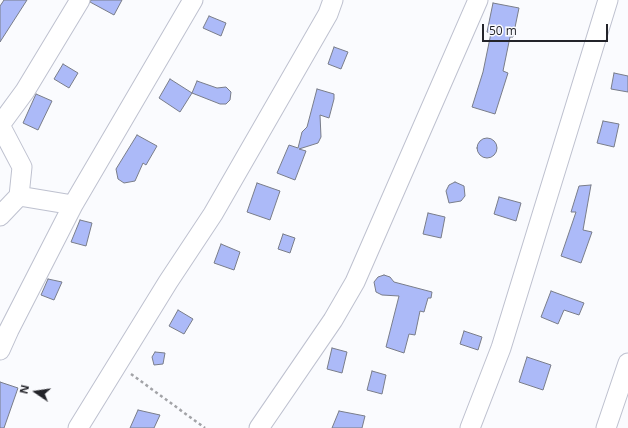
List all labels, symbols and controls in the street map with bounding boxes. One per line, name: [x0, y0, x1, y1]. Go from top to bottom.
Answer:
scale bar: [484, 16, 610, 42]
text: 50 m: [489, 22, 517, 39]
north arrow: [16, 372, 56, 412]
text: N: [16, 383, 32, 395]

